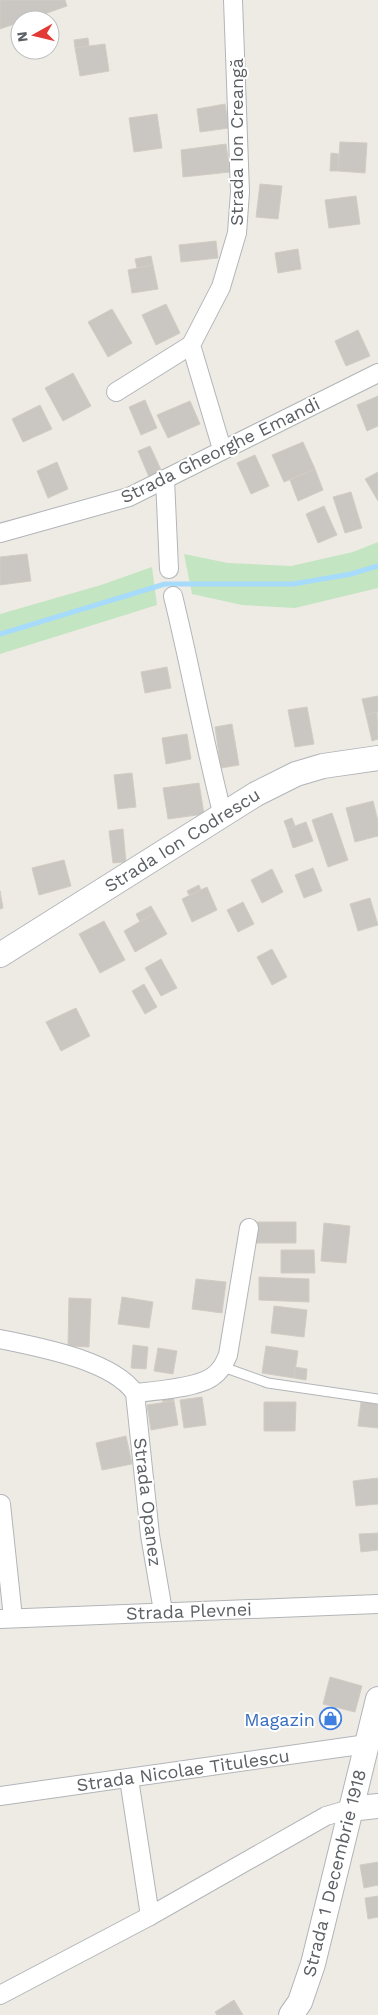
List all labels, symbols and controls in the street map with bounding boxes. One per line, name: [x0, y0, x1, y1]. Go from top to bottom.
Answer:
north arrow: [10, 10, 60, 60]
text: N: [13, 31, 31, 43]
street label: Strada Ion Creangă: [226, 58, 247, 226]
street label: Strada Gheorghe Emandi: [117, 393, 323, 507]
street label: Strada Ion Codrescu: [100, 784, 264, 896]
street label: Strada Opanez: [130, 1436, 166, 1568]
street label: Strada Plevnei: [126, 1598, 252, 1624]
shop icon: Magazin: [319, 1707, 343, 1731]
place label: Magazin: [244, 1709, 315, 1730]
street label: Strada Nicolae Titulescu: [75, 1745, 291, 1795]
street label: Strada 1 Decembrie 1918: [298, 1767, 370, 1979]

